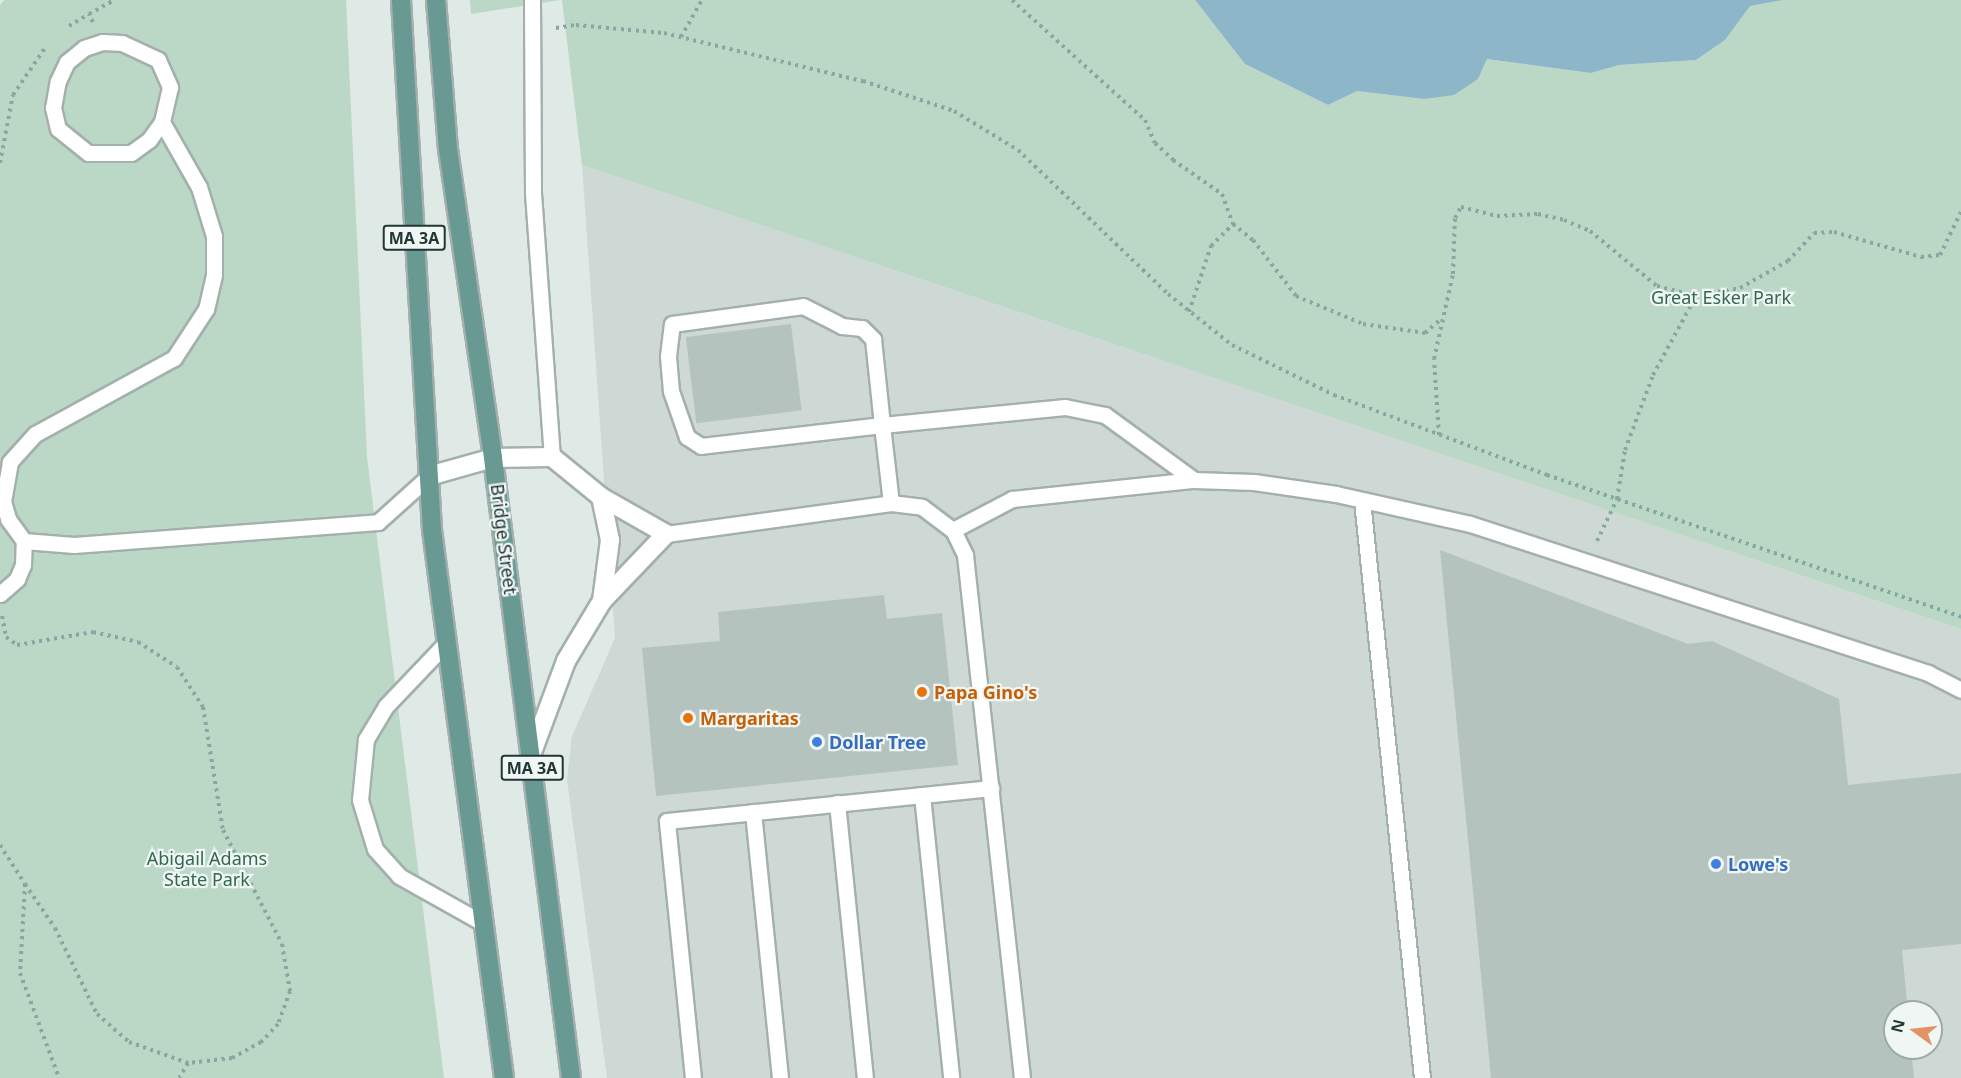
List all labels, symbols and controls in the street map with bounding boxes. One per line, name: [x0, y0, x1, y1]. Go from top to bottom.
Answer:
road number: MA 3A: [382, 225, 446, 251]
park label: Great Esker Park: [1651, 286, 1791, 308]
street label: Bridge Street: [487, 483, 521, 595]
place label: Papa Gino's: [934, 681, 1037, 703]
marker: Papa Gino's: [915, 685, 929, 699]
place label: Margaritas: [700, 707, 799, 729]
marker: Margaritas: [681, 711, 695, 725]
place label: Dollar Tree: [829, 731, 926, 753]
marker: Dollar Tree: [810, 735, 824, 749]
road number: MA 3A: [500, 755, 564, 781]
park label: Abigail Adams State Park: [147, 848, 267, 890]
place label: Lowe's: [1728, 853, 1788, 875]
marker: Lowe's: [1709, 857, 1723, 871]
north arrow: [1883, 1000, 1943, 1060]
text: N: [1885, 1017, 1910, 1035]

